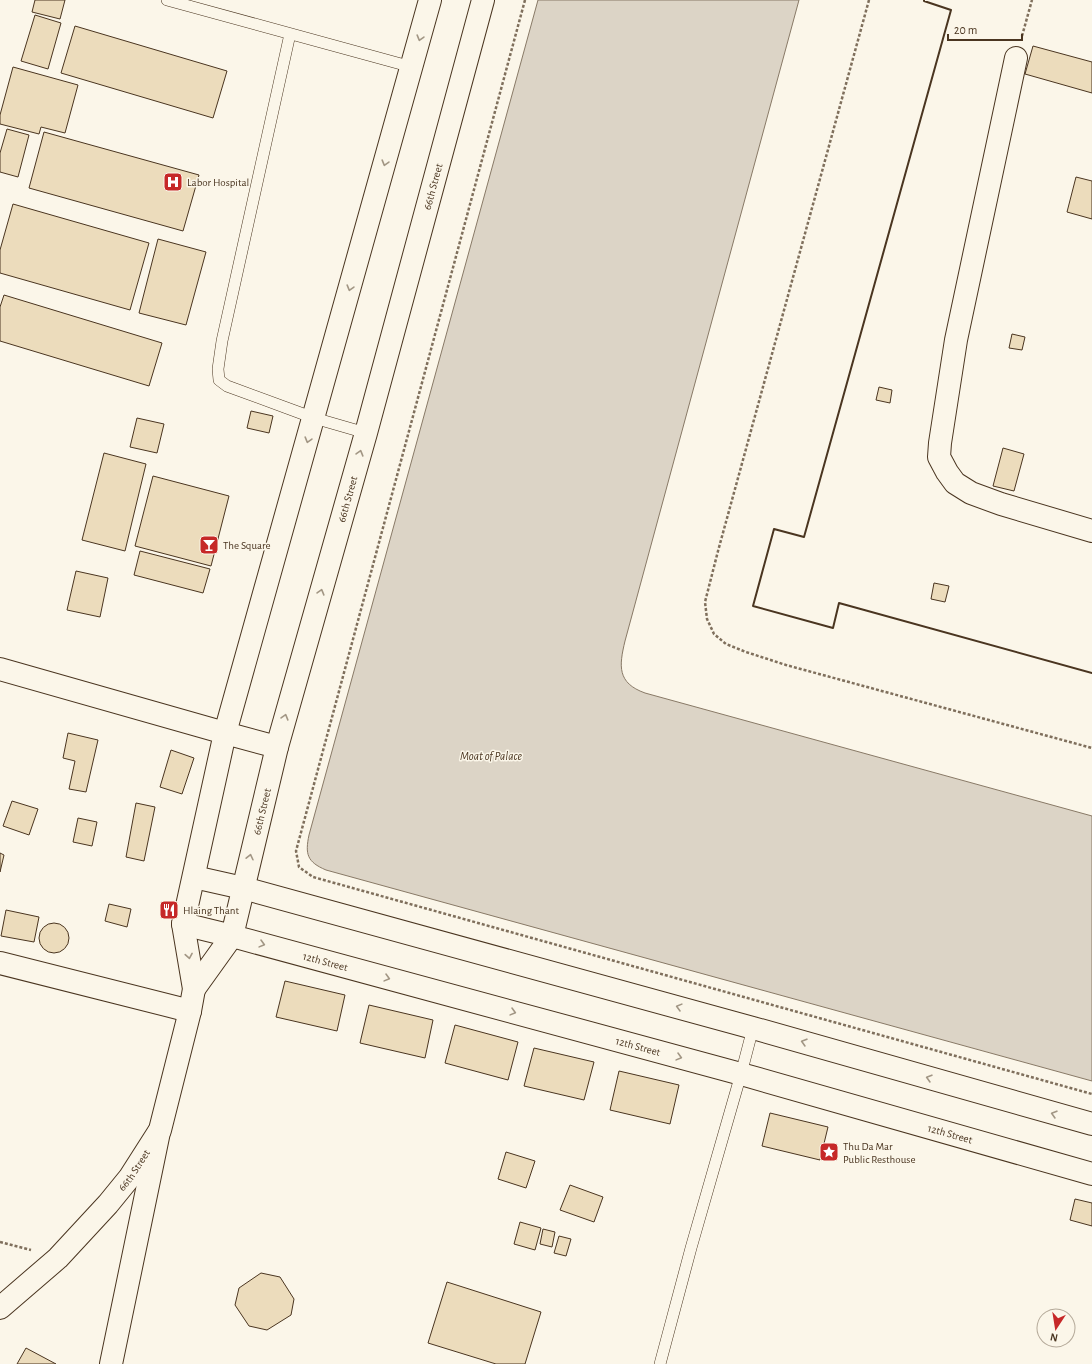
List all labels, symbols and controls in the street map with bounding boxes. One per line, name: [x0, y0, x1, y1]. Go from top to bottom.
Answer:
scale bar: [948, 16, 1022, 42]
text: 20 m: [954, 24, 977, 36]
one-way arrow: [416, 34, 425, 41]
one-way arrow: [381, 159, 390, 166]
street label: 66th Street: [421, 162, 444, 211]
hospital icon: Labor Hospital: [162, 171, 184, 193]
place label: Labor Hospital: [187, 177, 249, 188]
one-way arrow: [346, 284, 355, 291]
one-way arrow: [304, 437, 312, 443]
one-way arrow: [355, 450, 364, 457]
street label: 66th Street: [336, 474, 359, 523]
bar icon: The Square: [198, 534, 220, 556]
place label: The Square: [223, 540, 271, 551]
one-way arrow: [316, 589, 325, 596]
one-way arrow: [280, 714, 289, 721]
water label: Moat of Palace: [460, 750, 523, 762]
street label: 66th Street: [251, 787, 273, 836]
one-way arrow: [246, 854, 254, 860]
restaurant icon: Hlaing Thant: [158, 899, 180, 921]
place label: Hlaing Thant: [183, 905, 239, 916]
one-way arrow: [258, 939, 265, 947]
street label: 12th Street: [302, 950, 350, 973]
one-way arrow: [184, 953, 192, 959]
one-way arrow: [384, 973, 390, 981]
one-way arrow: [676, 1003, 683, 1012]
one-way arrow: [509, 1007, 516, 1016]
street label: 12th Street: [615, 1035, 662, 1058]
one-way arrow: [801, 1038, 808, 1047]
one-way arrow: [675, 1052, 682, 1061]
one-way arrow: [926, 1074, 933, 1083]
one-way arrow: [1051, 1110, 1058, 1118]
street label: 12th Street: [927, 1122, 974, 1145]
place icon: Thu Da Mar Public Resthouse: [818, 1141, 840, 1163]
place label: Thu Da Mar Public Resthouse: [843, 1141, 916, 1165]
street label: 66th Street: [116, 1147, 152, 1193]
north arrow: [1036, 1308, 1076, 1348]
text: N: [1049, 1331, 1059, 1343]

